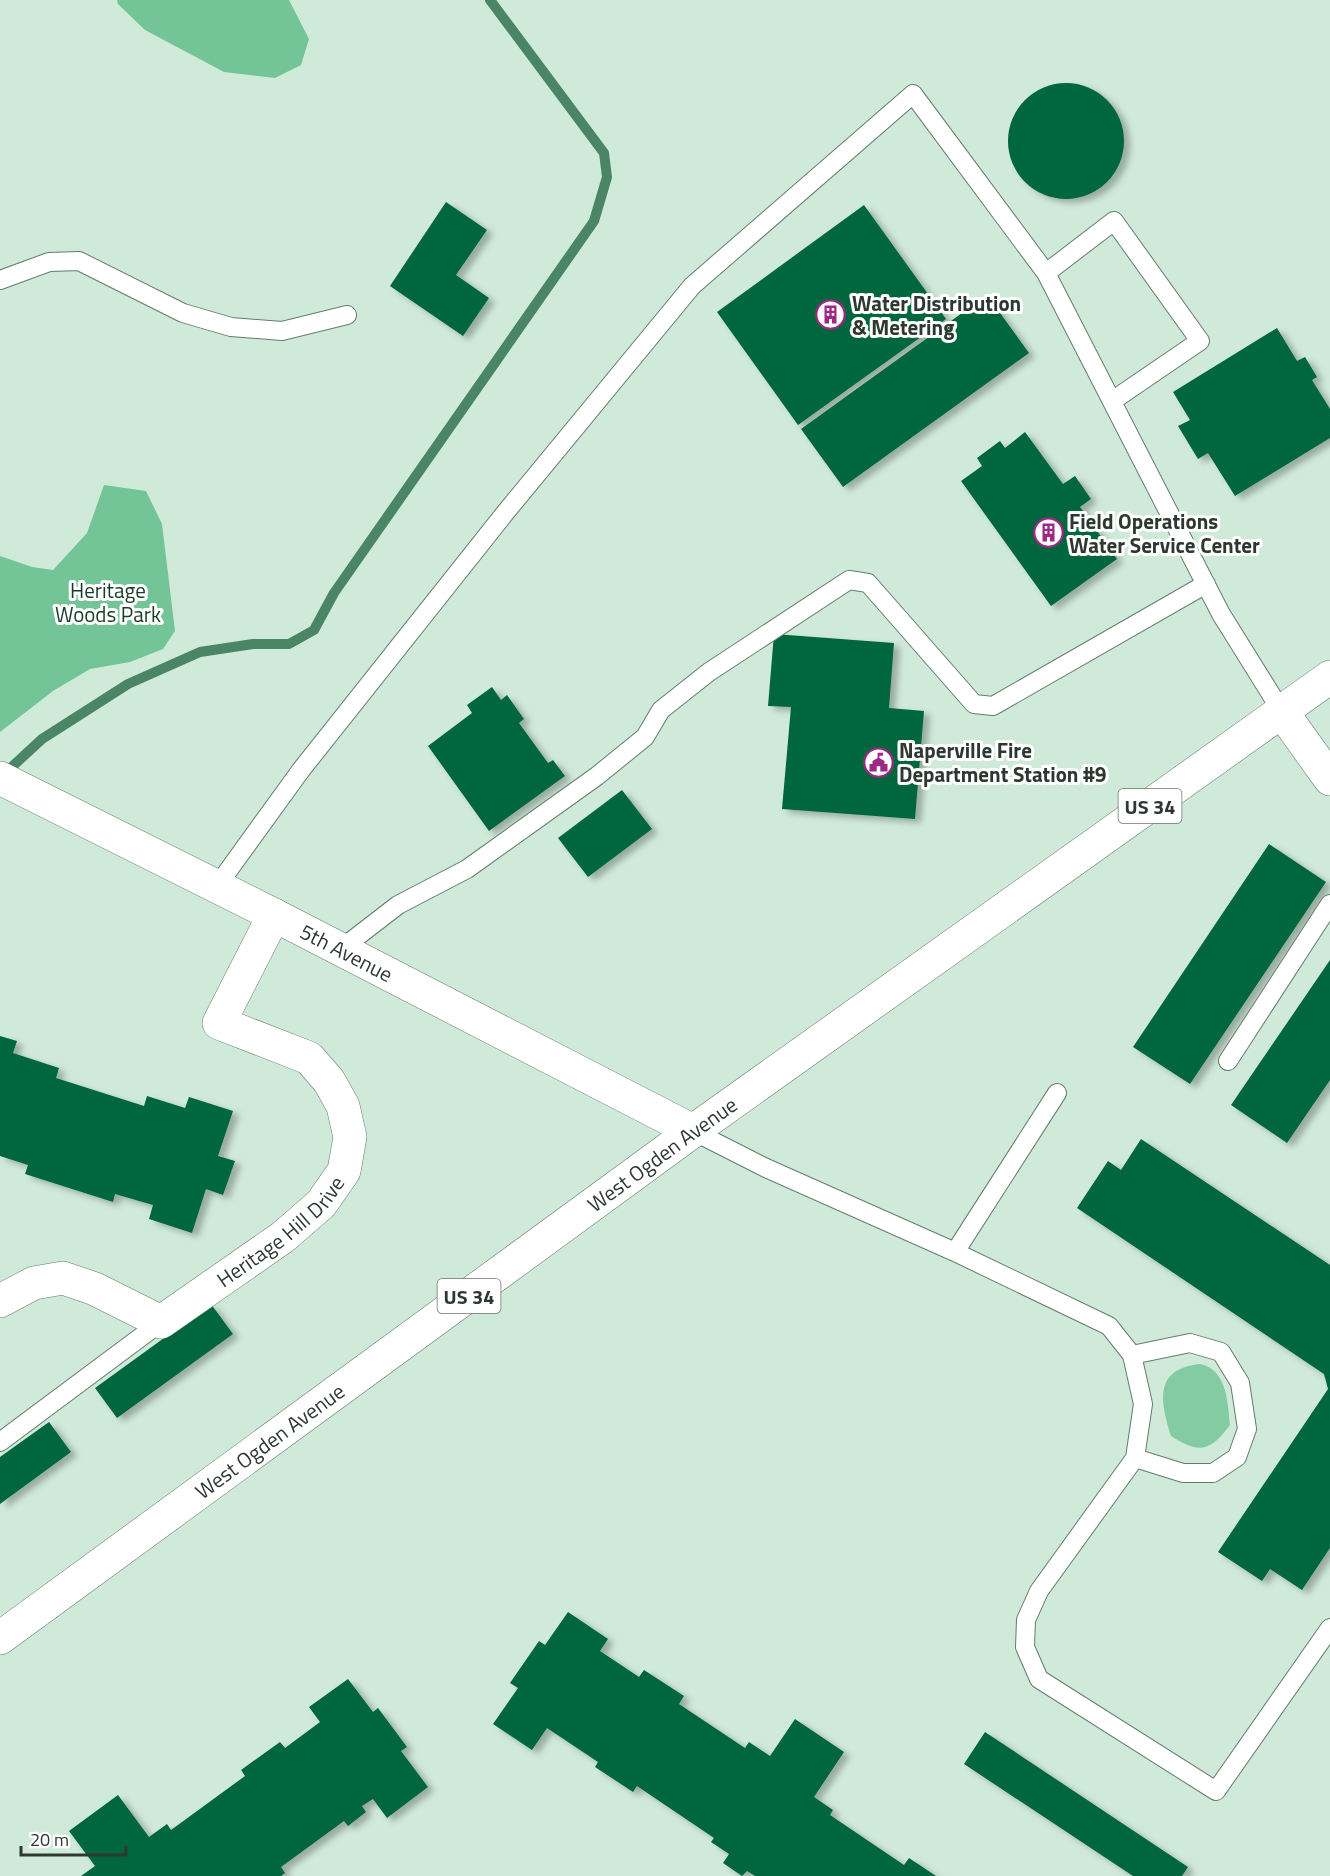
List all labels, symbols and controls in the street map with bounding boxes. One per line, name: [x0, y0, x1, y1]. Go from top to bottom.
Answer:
place label: Water Distribution & Metering: [852, 287, 1021, 343]
building icon: Water Distribution & Metering: [815, 299, 847, 331]
place label: Field Operations Water Service Center: [1069, 505, 1260, 561]
building icon: Field Operations Water Service Center: [1032, 517, 1064, 549]
park label: Heritage Woods Park: [55, 574, 161, 630]
place label: Naperville Fire Department Station #9: [899, 734, 1107, 790]
public building icon: Naperville Fire Department Station #9: [862, 746, 894, 778]
road number: US 34: [1118, 789, 1182, 823]
street label: 5th Avenue: [294, 915, 399, 990]
street label: West Ogden Avenue: [580, 1089, 744, 1219]
street label: Heritage Hill Drive: [210, 1169, 352, 1295]
road number: US 34: [438, 1279, 500, 1313]
street label: West Ogden Avenue: [188, 1375, 351, 1506]
scale bar: [21, 1819, 126, 1857]
text: 20 m: [30, 1826, 69, 1853]

